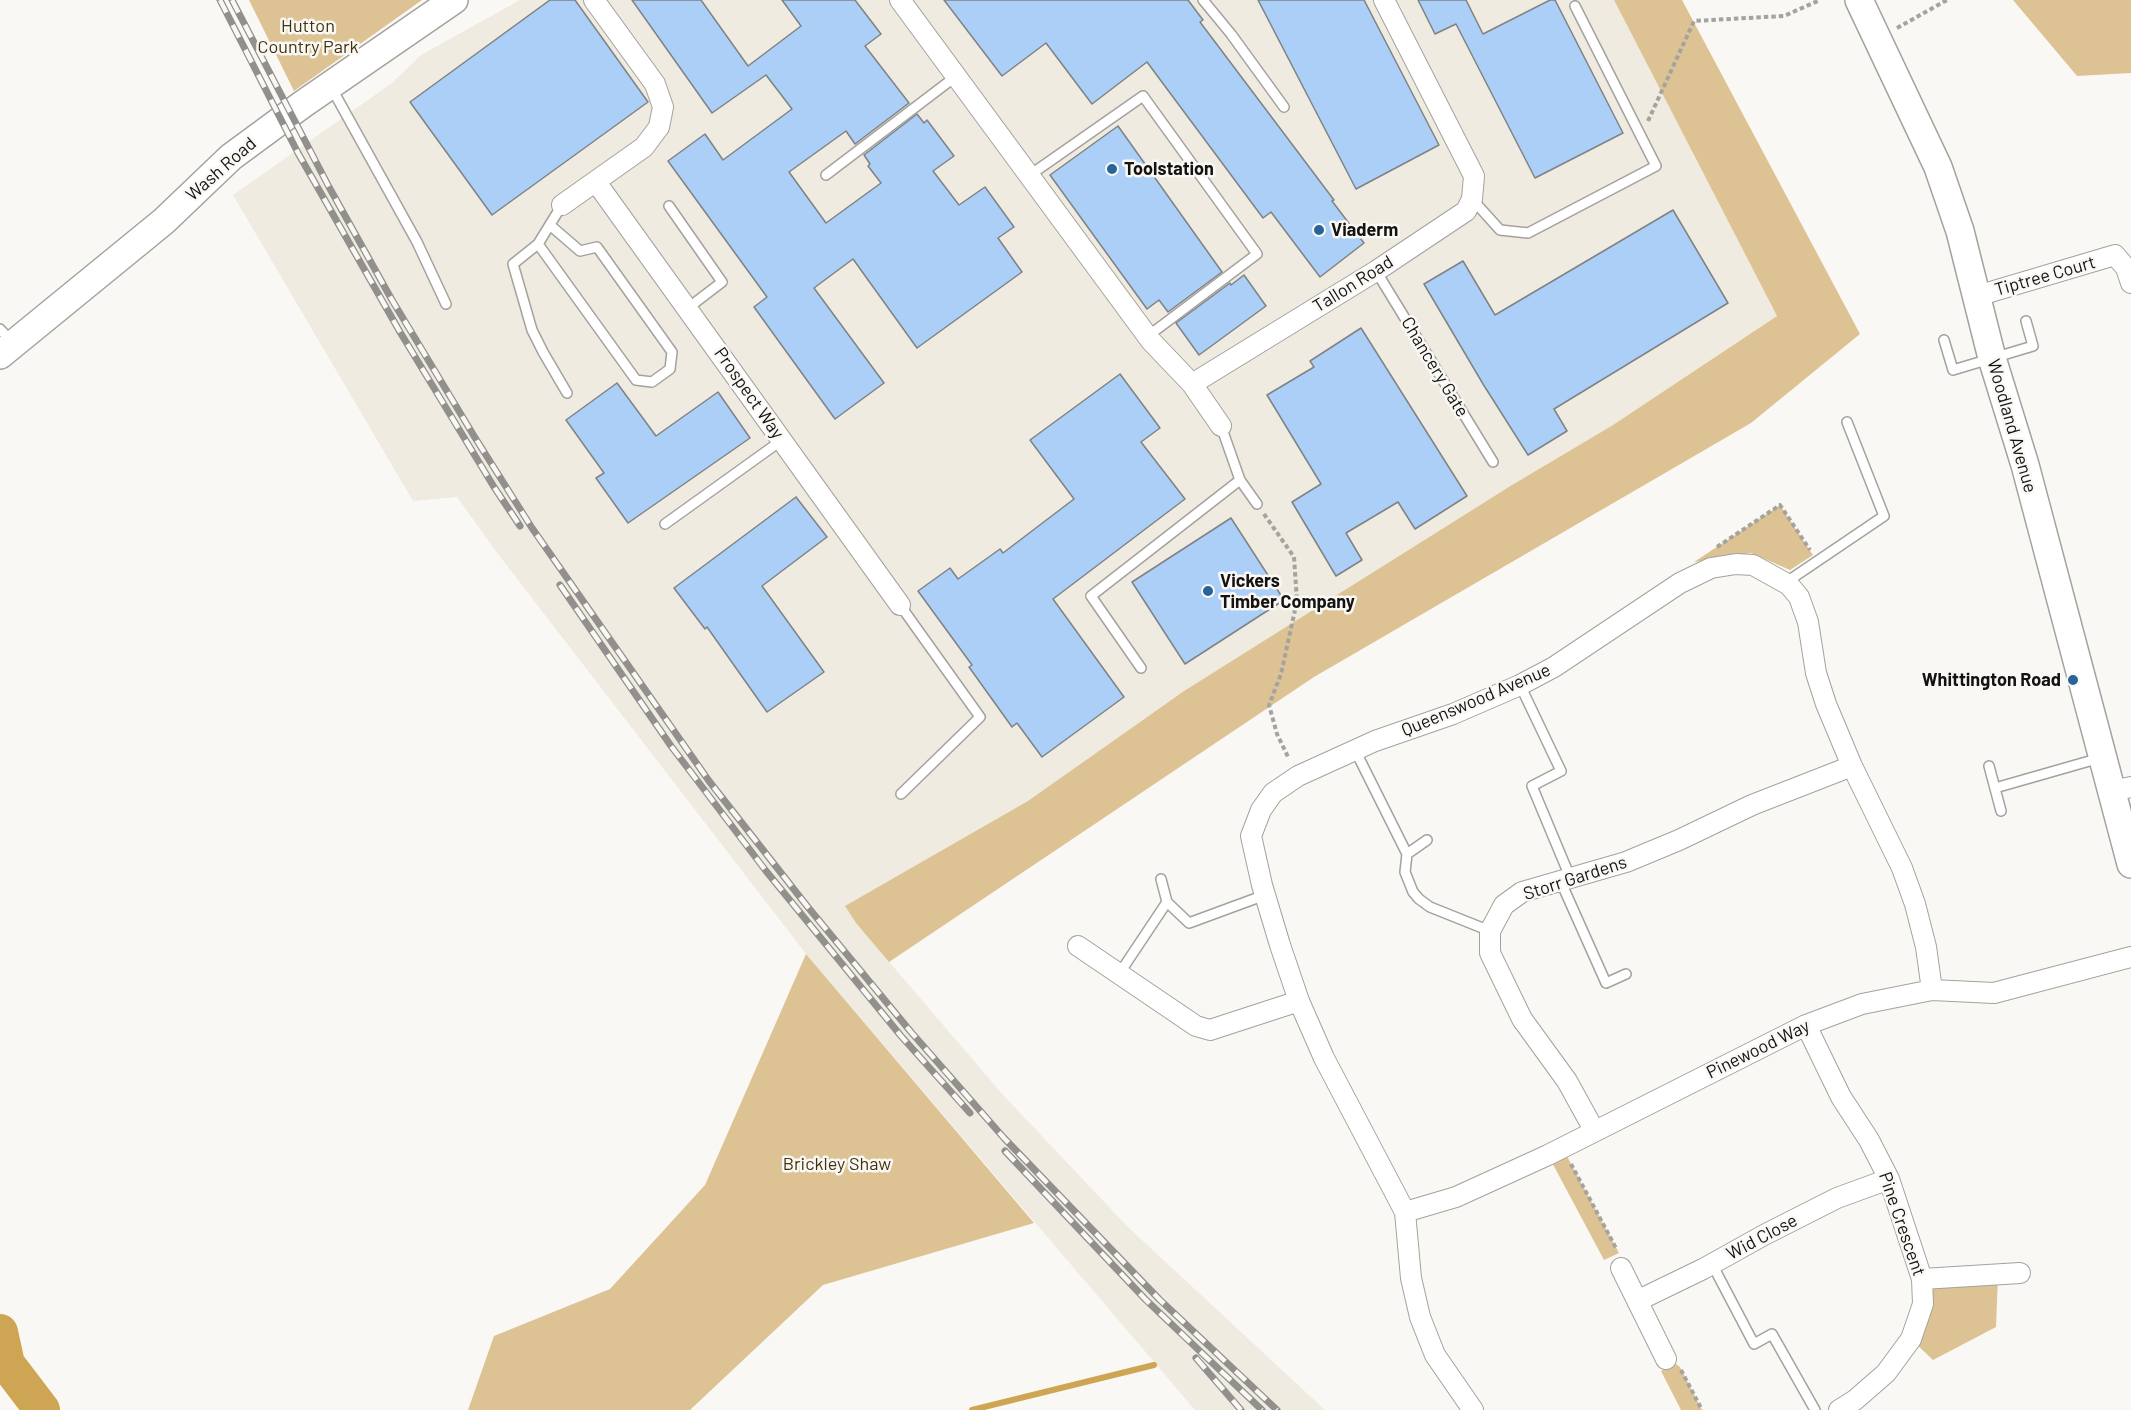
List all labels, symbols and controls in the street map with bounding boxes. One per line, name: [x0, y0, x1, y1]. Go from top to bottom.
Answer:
park label: Hutton Country Park: [258, 15, 358, 57]
street label: Wash Road: [182, 133, 260, 205]
place label: Toolstation: [1124, 158, 1214, 180]
marker: Toolstation: [1105, 162, 1119, 176]
place label: Viaderm: [1331, 219, 1398, 241]
marker: Viaderm: [1312, 223, 1326, 237]
street label: Tallon Road: [1309, 251, 1397, 317]
street label: Tiptree Court: [1992, 251, 2098, 301]
street label: Chancery Gate: [1397, 313, 1473, 421]
street label: Prospect Way: [710, 343, 788, 443]
street label: Woodland Avenue: [1983, 357, 2041, 495]
place label: Vickers Timber Company: [1220, 570, 1355, 612]
marker: Vickers Timber Company: [1201, 584, 1215, 598]
street label: Queenswood Avenue: [1398, 659, 1554, 741]
place label: Whittington Road: [1922, 669, 2061, 691]
marker: Whittington Road: [2066, 673, 2080, 687]
street label: Storr Gardens: [1520, 851, 1630, 905]
street label: Pinewood Way: [1703, 1015, 1813, 1083]
park label: Brickley Shaw: [783, 1153, 891, 1175]
street label: Pine Crescent: [1874, 1169, 1930, 1279]
street label: Wid Close: [1723, 1209, 1801, 1265]

